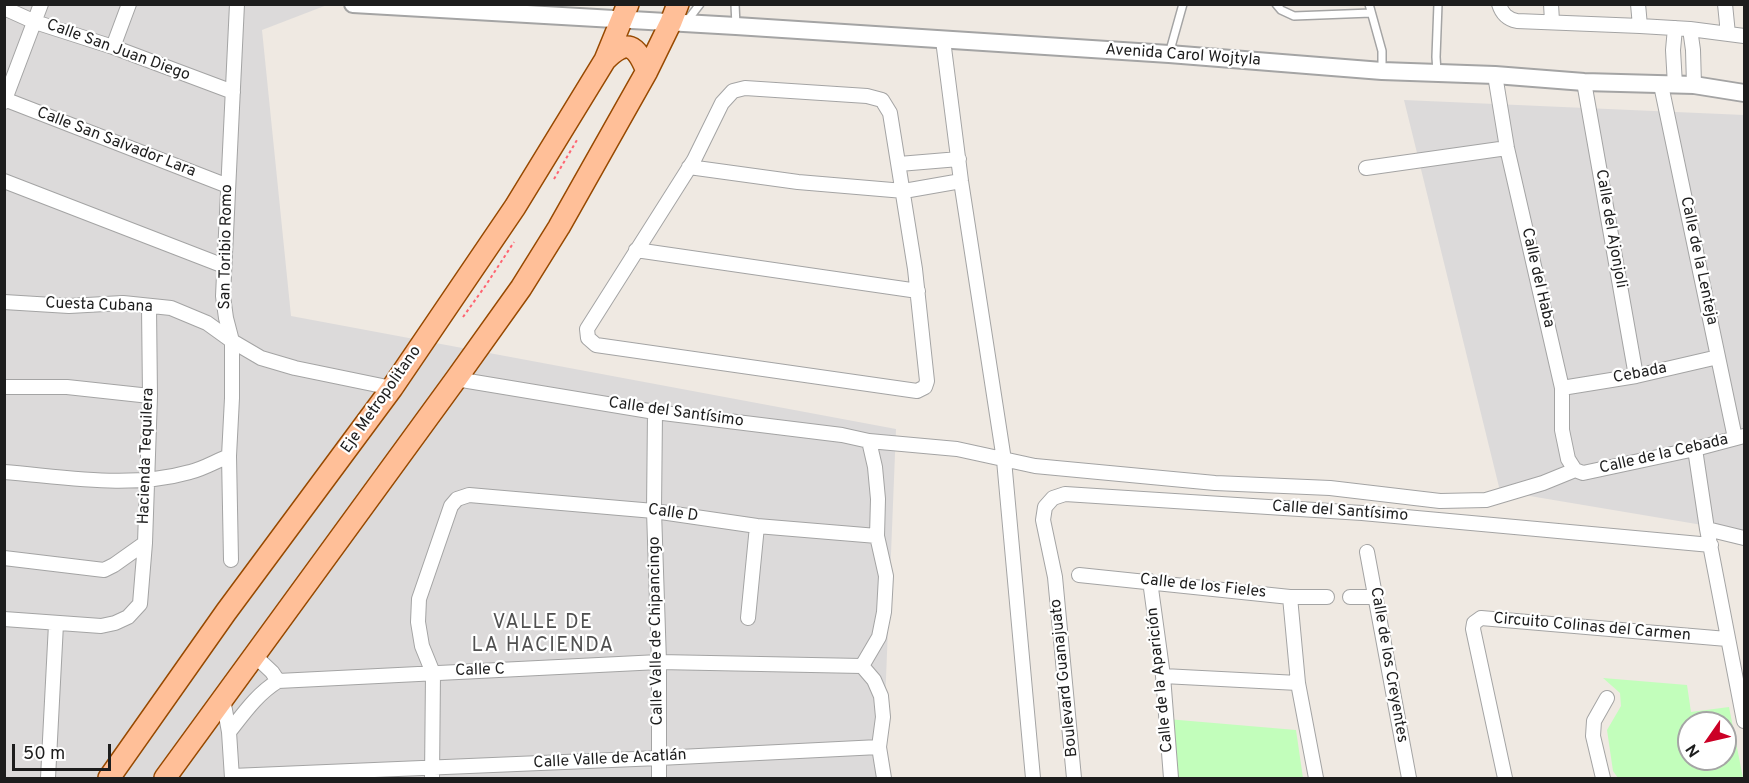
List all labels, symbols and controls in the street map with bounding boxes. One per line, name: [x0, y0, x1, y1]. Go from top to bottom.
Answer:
street label: Calle San Juan Diego: [44, 16, 192, 86]
street label: Avenida Carol Wojtyla: [1105, 41, 1261, 71]
street label: Calle San Salvador Lara: [34, 104, 198, 182]
street label: Calle del Ajonjoli: [1590, 168, 1630, 290]
street label: San Toribio Romo: [216, 184, 238, 310]
street label: Calle de la Lenteja: [1675, 195, 1721, 327]
street label: Calle del Haba: [1516, 226, 1558, 330]
street label: Cuesta Cubana: [45, 295, 153, 317]
street label: Eje Metropolitano: [338, 343, 426, 457]
street label: Cebada: [1612, 359, 1668, 389]
street label: Hacienda Tequilera: [135, 387, 159, 525]
street label: Calle del Santísimo: [607, 394, 745, 432]
street label: Calle de la Cebada: [1598, 431, 1730, 479]
street label: Calle del Santísimo: [1271, 498, 1409, 526]
street label: Calle D: [647, 501, 699, 527]
street label: Calle Valle de Chipancingo: [646, 536, 668, 726]
street label: Calle de los Fieles: [1139, 571, 1267, 603]
street label: Calle de los Creyentes: [1365, 586, 1411, 744]
street label: Boulevard Guanajuato: [1047, 598, 1083, 758]
street label: Calle de la Aparición: [1144, 606, 1178, 754]
street label: Circuito Colinas del Carmen: [1492, 610, 1692, 646]
district label: VALLE DE LA HACIENDA: [471, 612, 615, 659]
street label: Calle C: [455, 661, 505, 681]
north arrow: [1677, 711, 1737, 771]
scale bar: [15, 732, 114, 770]
text: N: [1682, 740, 1705, 760]
text: 50 m: [23, 743, 65, 766]
street label: Calle Valle de Acatlán: [533, 746, 687, 774]

